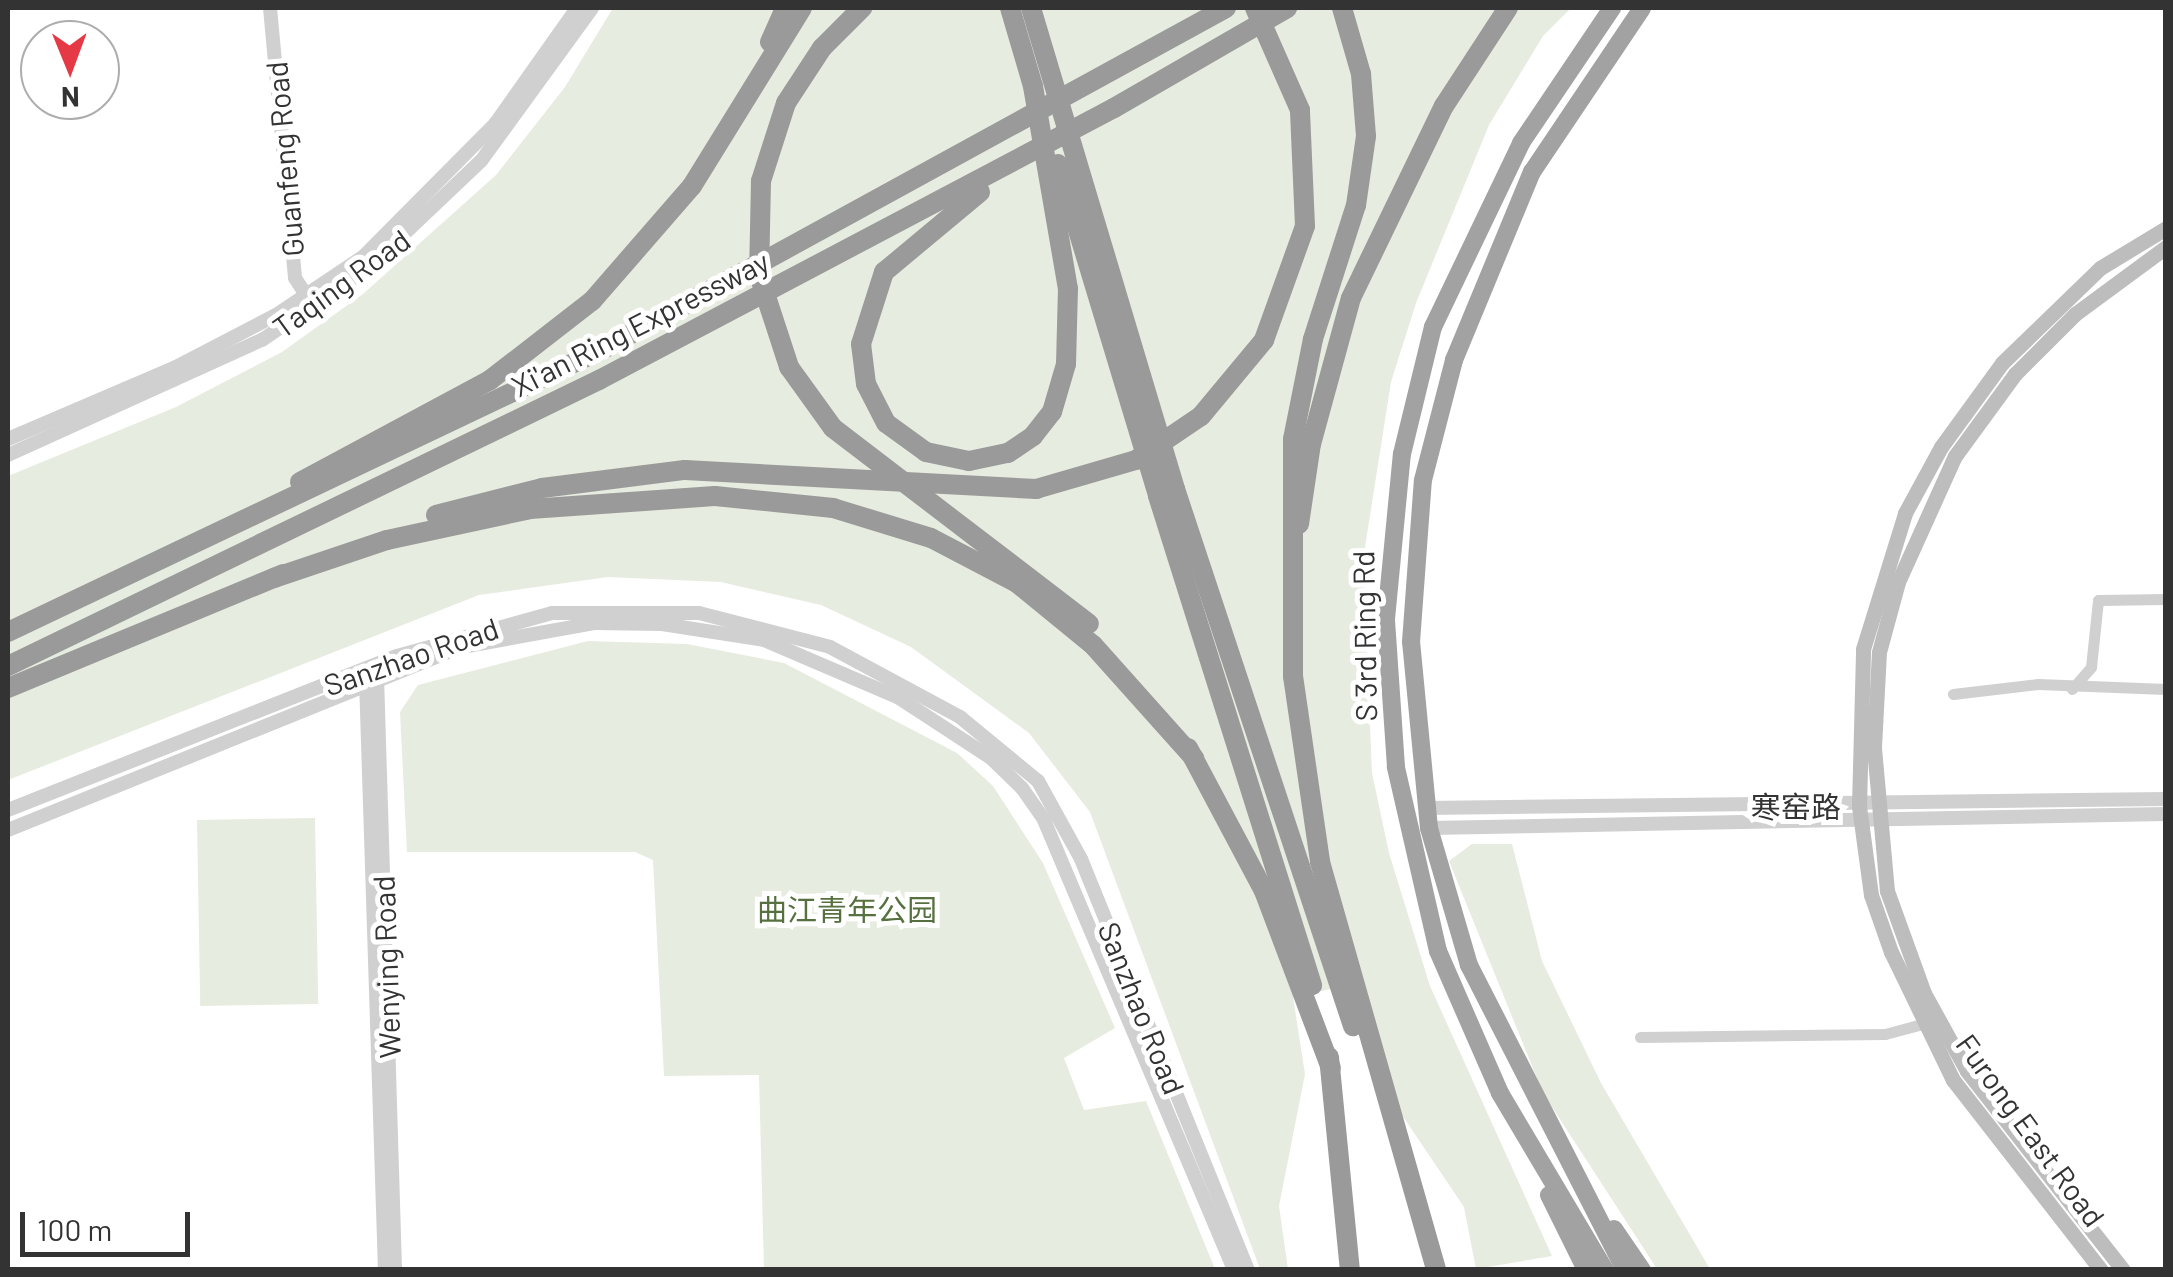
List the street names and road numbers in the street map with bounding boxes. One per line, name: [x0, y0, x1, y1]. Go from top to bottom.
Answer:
street label: Guanfeng Road: [258, 60, 310, 258]
street label: Taqing Road: [265, 221, 417, 345]
street label: Xi'an Ring Expressway: [505, 242, 775, 404]
street label: S 3rd Ring Rd: [1345, 550, 1383, 722]
street label: Sanzhao Road: [319, 609, 503, 703]
street label: 寒窑路: [1751, 788, 1841, 824]
street label: Wenying Road: [365, 875, 407, 1059]
street label: Sanzhao Road: [1091, 917, 1193, 1099]
street label: Furong East Road: [1949, 1027, 2113, 1233]

